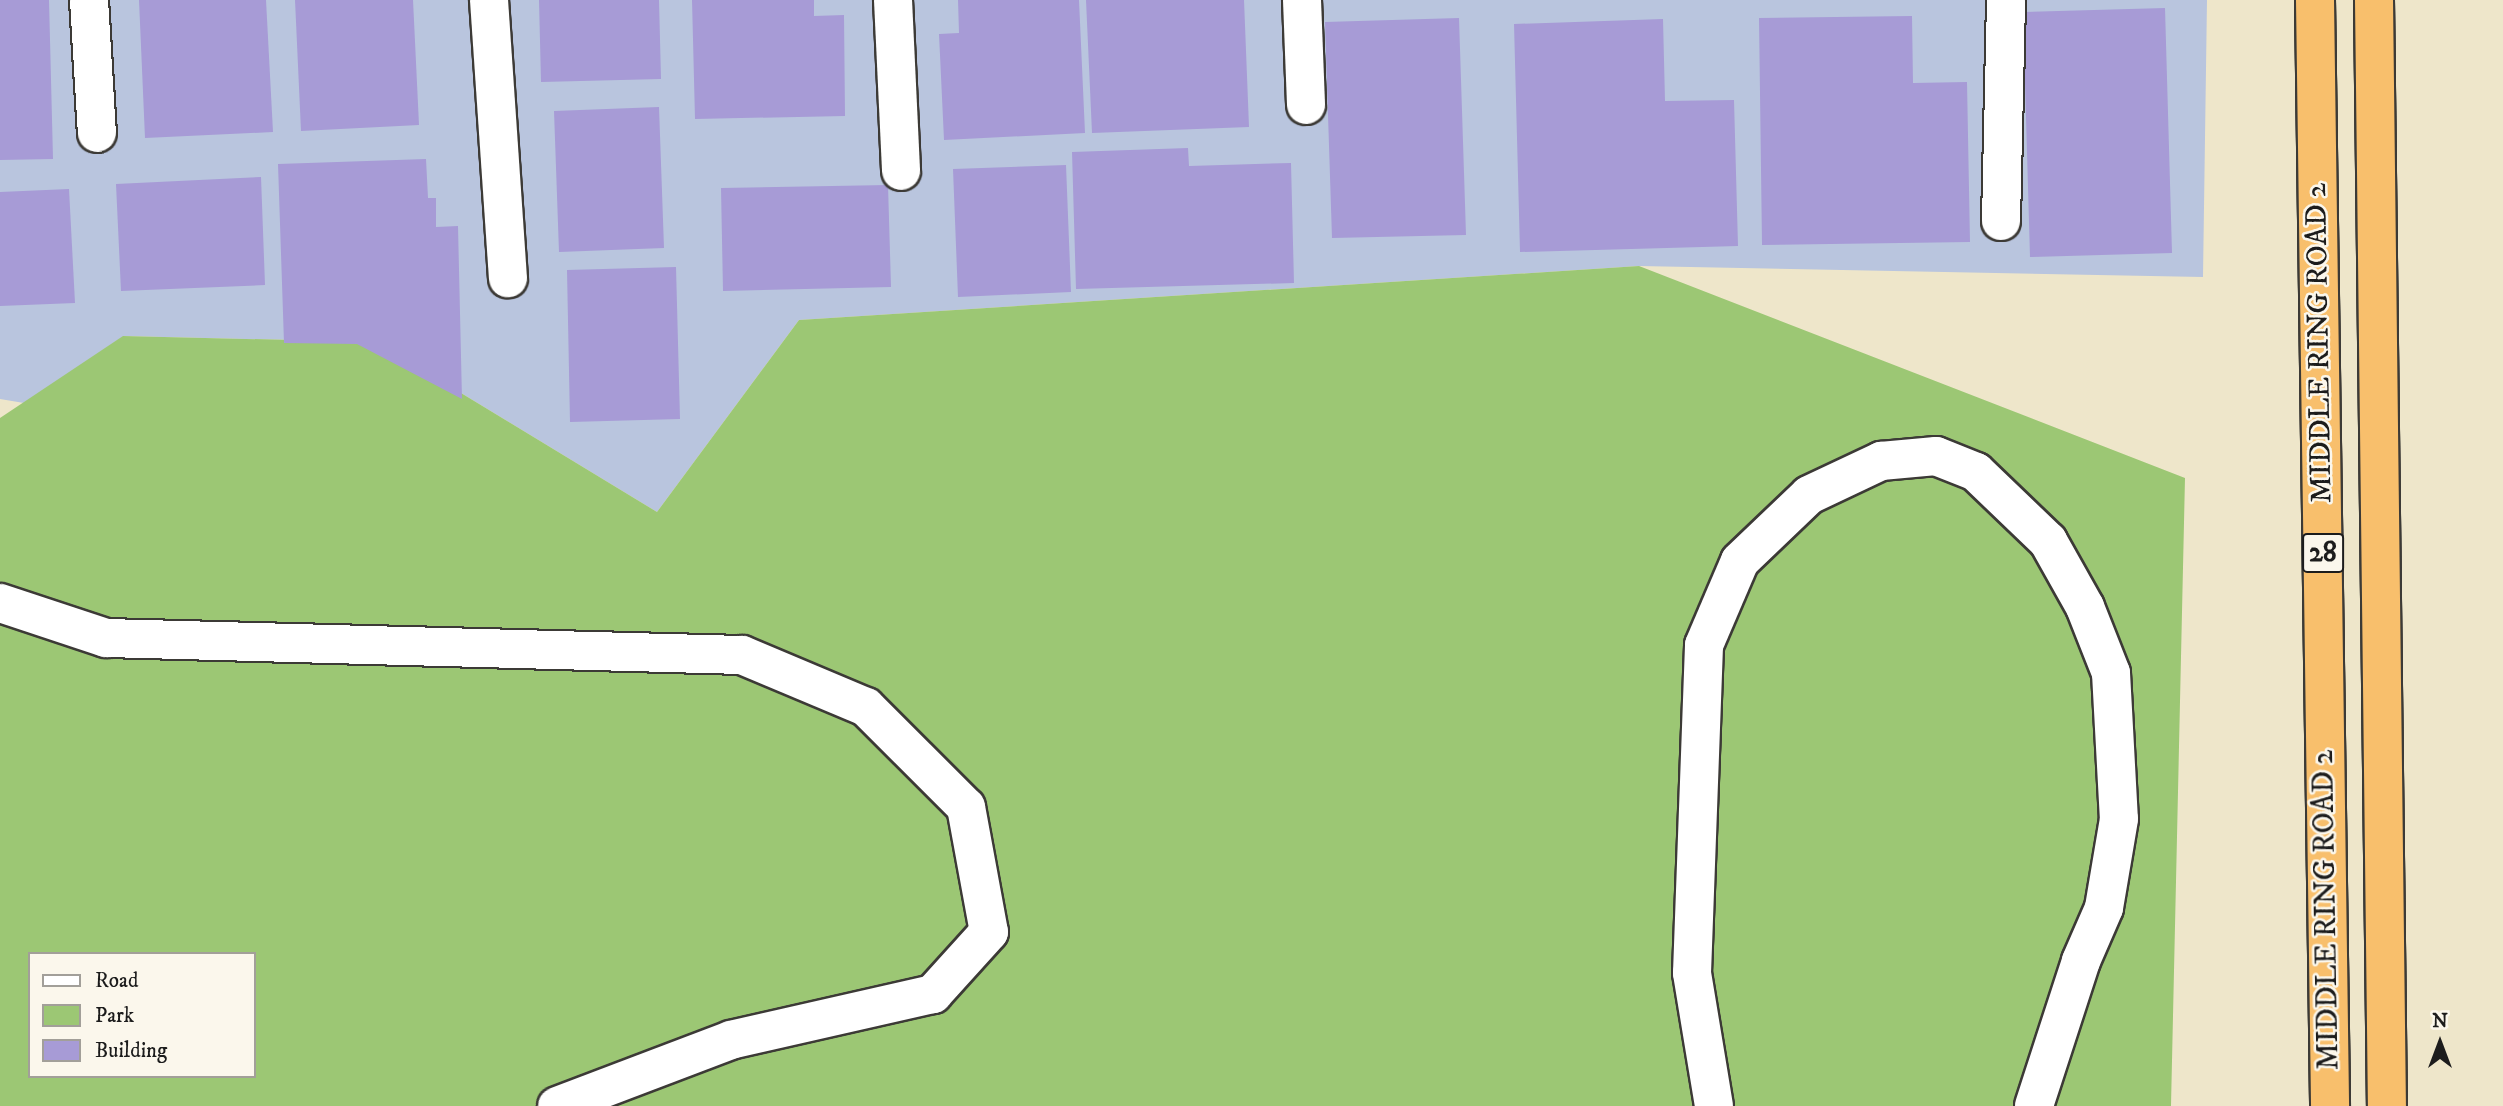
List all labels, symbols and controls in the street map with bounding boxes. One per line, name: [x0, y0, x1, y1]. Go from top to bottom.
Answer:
street label: MIDDLE RING ROAD 2: [2299, 183, 2341, 503]
road number: 28: [2302, 528, 2344, 578]
street label: MIDDLE RING ROAD 2: [2306, 750, 2348, 1070]
legend: [28, 952, 256, 1078]
text: Road: [95, 968, 139, 994]
text: Park: [95, 1003, 134, 1029]
north arrow: [2405, 1008, 2475, 1078]
text: N: [2432, 1010, 2448, 1033]
text: Building: [95, 1038, 167, 1064]

